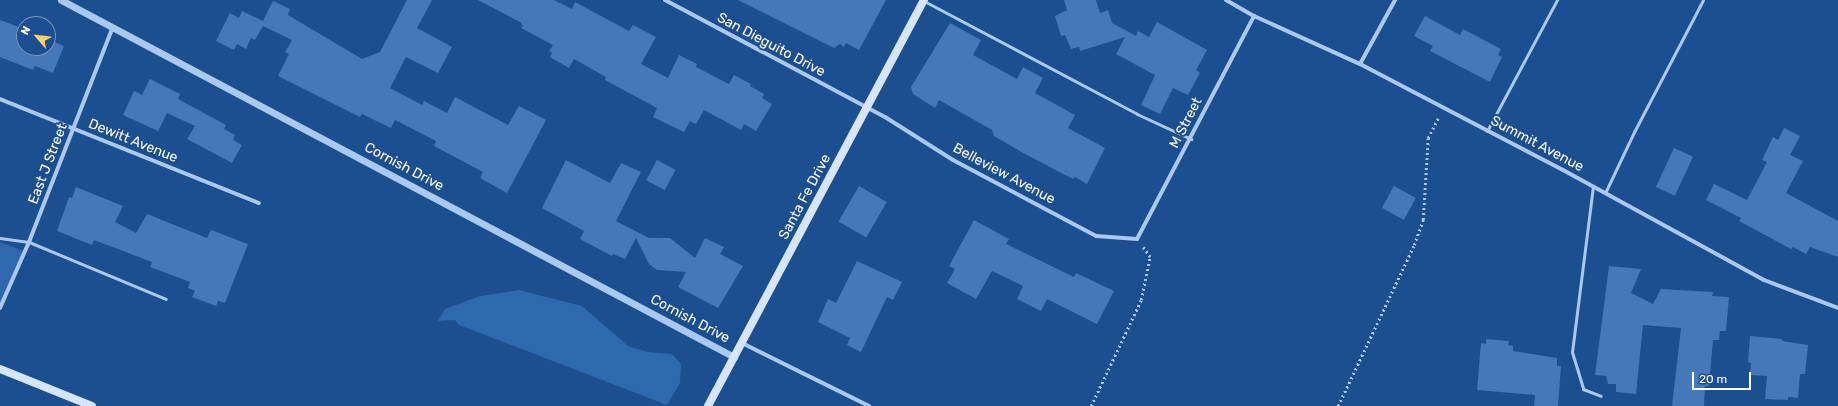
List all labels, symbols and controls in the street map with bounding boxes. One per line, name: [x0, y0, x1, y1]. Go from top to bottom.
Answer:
street label: San Dieguito Drive: [714, 9, 828, 81]
north arrow: [16, 16, 56, 56]
text: N: [18, 24, 33, 37]
street label: M Street: [1166, 95, 1206, 151]
street label: Summit Avenue: [1487, 112, 1587, 176]
street label: Dewitt Avenue: [86, 115, 180, 167]
street label: East J Street: [25, 121, 71, 207]
street label: Cornish Drive: [361, 139, 447, 195]
street label: Belleview Avenue: [950, 140, 1058, 208]
street label: Santa Fe Drive: [775, 151, 835, 243]
street label: Cornish Drive: [647, 291, 733, 347]
scale bar: [1694, 364, 1753, 390]
text: 20 m: [1699, 372, 1727, 386]

